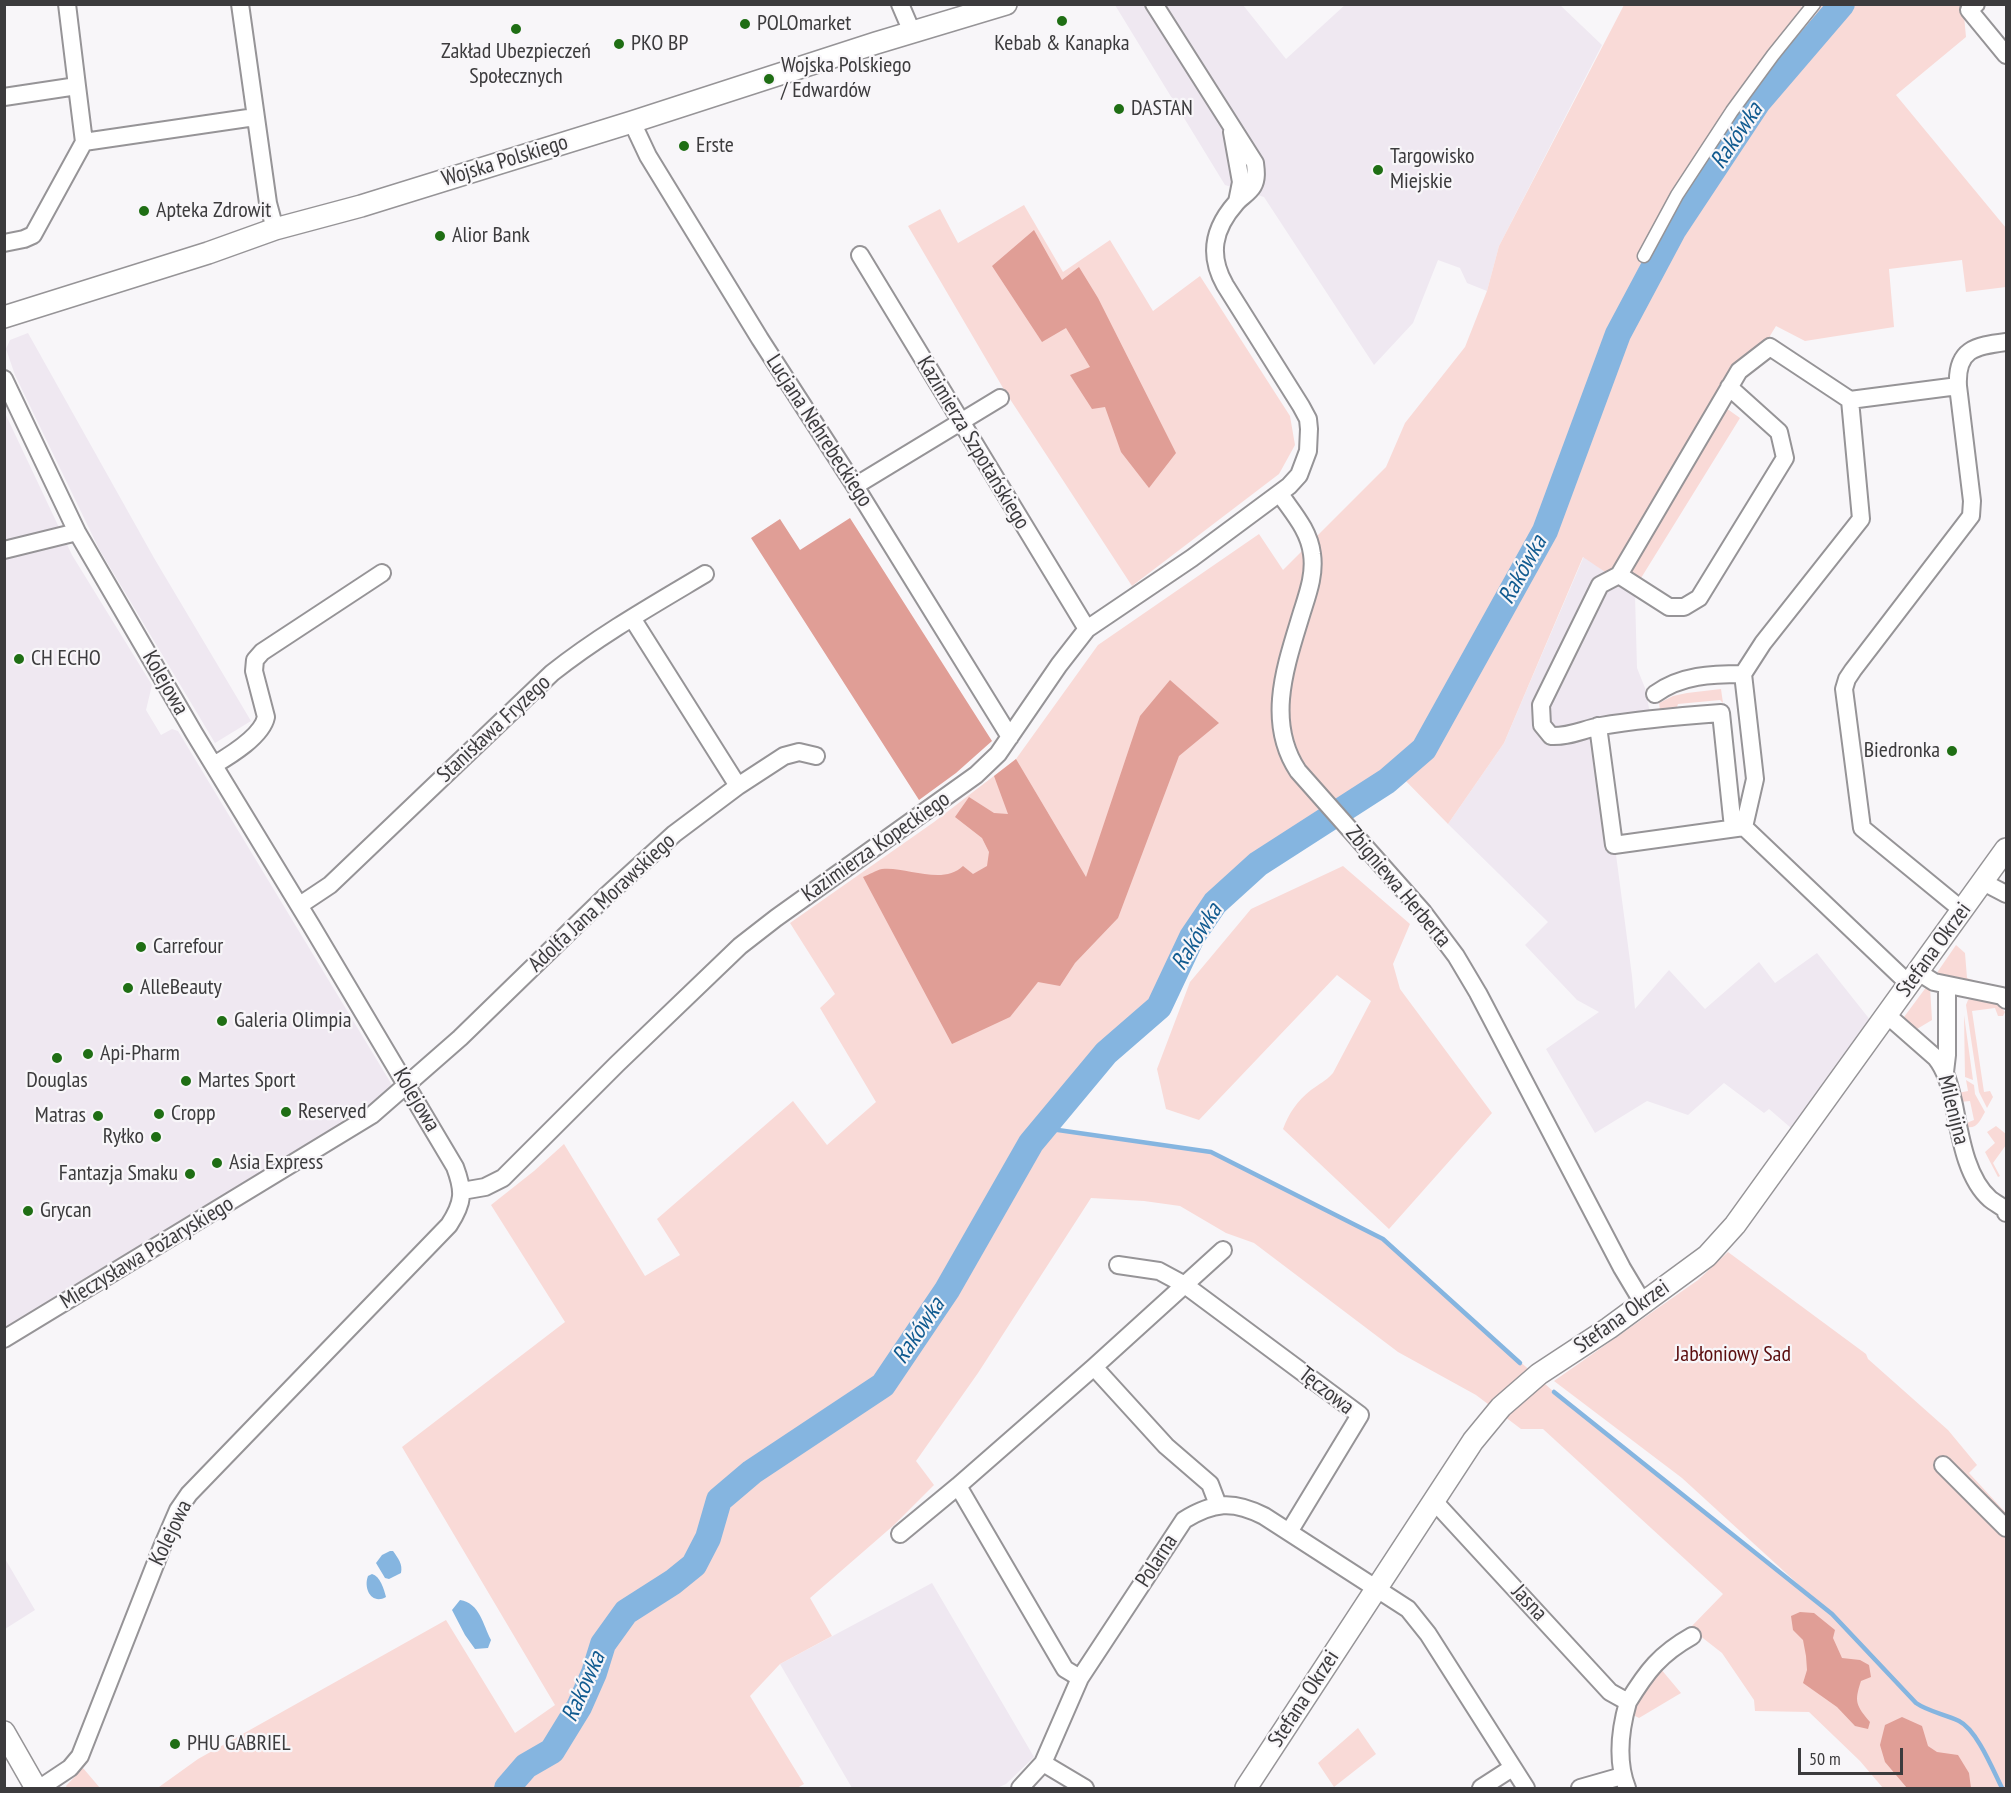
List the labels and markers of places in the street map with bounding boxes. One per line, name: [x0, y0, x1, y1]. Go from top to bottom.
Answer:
place label: POLOmarket: [757, 11, 851, 37]
marker: Kebab & Kanapka: [1055, 14, 1069, 28]
marker: POLOmarket: [738, 17, 752, 31]
marker: Zakład Ubezpieczeń Społecznych: [509, 22, 523, 36]
place label: PKO BP: [631, 31, 688, 57]
place label: Kebab & Kanapka: [994, 31, 1130, 57]
marker: PKO BP: [612, 37, 626, 51]
place label: Zakład Ubezpieczeń Społecznych: [441, 39, 591, 90]
place label: Wojska Polskiego / Edwardów: [781, 53, 911, 104]
marker: Wojska Polskiego / Edwardów: [762, 72, 776, 86]
place label: DASTAN: [1131, 96, 1193, 122]
marker: DASTAN: [1112, 102, 1126, 116]
place label: Erste: [696, 133, 734, 159]
marker: Erste: [677, 139, 691, 153]
place label: Targowisko Miejskie: [1390, 144, 1475, 196]
marker: Targowisko Miejskie: [1371, 163, 1385, 177]
place label: Apteka Zdrowit: [156, 198, 271, 224]
marker: Apteka Zdrowit: [137, 204, 151, 218]
place label: Alior Bank: [452, 223, 530, 249]
marker: Alior Bank: [433, 229, 447, 243]
place label: CH ECHO: [31, 646, 101, 672]
marker: CH ECHO: [12, 652, 26, 666]
place label: Biedronka: [1864, 738, 1940, 764]
marker: Biedronka: [1945, 744, 1959, 758]
place label: Carrefour: [153, 934, 223, 960]
marker: Carrefour: [134, 940, 148, 954]
place label: AlleBeauty: [140, 975, 222, 1001]
marker: AlleBeauty: [121, 981, 135, 995]
place label: Galeria Olimpia: [234, 1008, 352, 1034]
marker: Galeria Olimpia: [215, 1014, 229, 1028]
place label: Api-Pharm: [100, 1041, 180, 1067]
marker: Api-Pharm: [81, 1047, 95, 1061]
marker: Douglas: [50, 1051, 64, 1065]
place label: Douglas: [26, 1068, 88, 1094]
place label: Martes Sport: [198, 1068, 296, 1094]
marker: Martes Sport: [179, 1074, 193, 1088]
place label: Reserved: [298, 1099, 366, 1125]
place label: Cropp: [171, 1101, 215, 1127]
place label: Matras: [35, 1103, 86, 1129]
marker: Reserved: [279, 1105, 293, 1119]
marker: Cropp: [152, 1107, 166, 1121]
marker: Matras: [91, 1109, 105, 1123]
place label: Ryłko: [103, 1124, 144, 1150]
marker: Ryłko: [149, 1130, 163, 1144]
place label: Asia Express: [229, 1150, 323, 1176]
marker: Asia Express: [210, 1156, 224, 1170]
place label: Fantazja Smaku: [59, 1161, 178, 1187]
marker: Fantazja Smaku: [183, 1167, 197, 1181]
place label: Grycan: [40, 1198, 91, 1224]
marker: Grycan: [21, 1204, 35, 1218]
place label: PHU GABRIEL: [187, 1731, 291, 1757]
marker: PHU GABRIEL: [168, 1737, 182, 1751]

